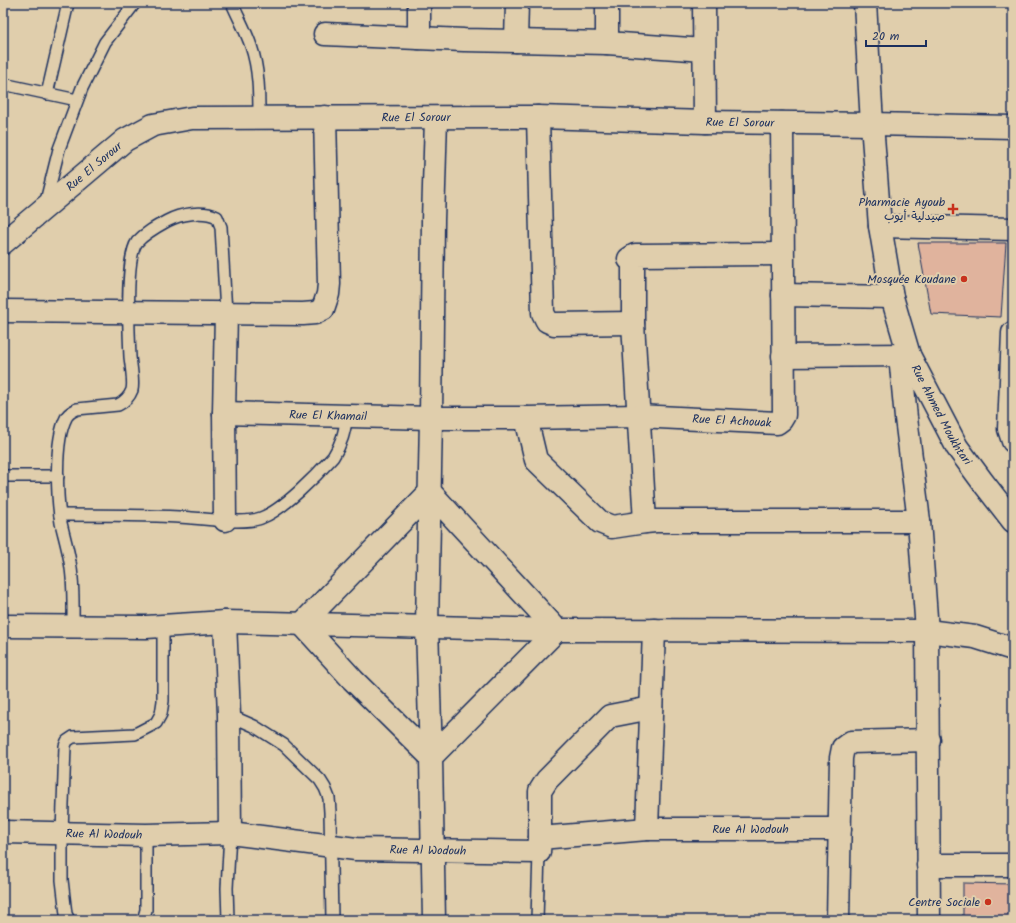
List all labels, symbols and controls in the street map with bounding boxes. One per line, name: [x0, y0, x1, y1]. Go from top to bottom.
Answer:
scale bar: [866, 22, 926, 48]
text: 20 m: [872, 27, 900, 46]
street label: Rue El Sorour: [382, 108, 451, 127]
street label: Rue El Sorour: [705, 113, 775, 133]
street label: Rue El Sorour: [62, 137, 127, 196]
place label: Pharmacie Ayoub صيدلية أيوب: [858, 193, 946, 226]
marker: Pharmacie Ayoub صيدلية أيوب: [948, 204, 958, 214]
place label: Mosquée Koudane: [867, 270, 957, 289]
marker: Mosquée Koudane: [959, 274, 969, 284]
street label: Rue Ahmed Moukhtari: [906, 361, 977, 470]
street label: Rue El Khamail: [289, 406, 367, 426]
street label: Rue El Achouak: [692, 410, 772, 433]
street label: Rue Al Wodouh: [712, 820, 789, 839]
street label: Rue Al Wodouh: [65, 824, 142, 845]
street label: Rue Al Wodouh: [389, 841, 466, 861]
place label: Centre Sociale: [908, 893, 981, 912]
marker: Centre Sociale: [983, 897, 993, 907]

